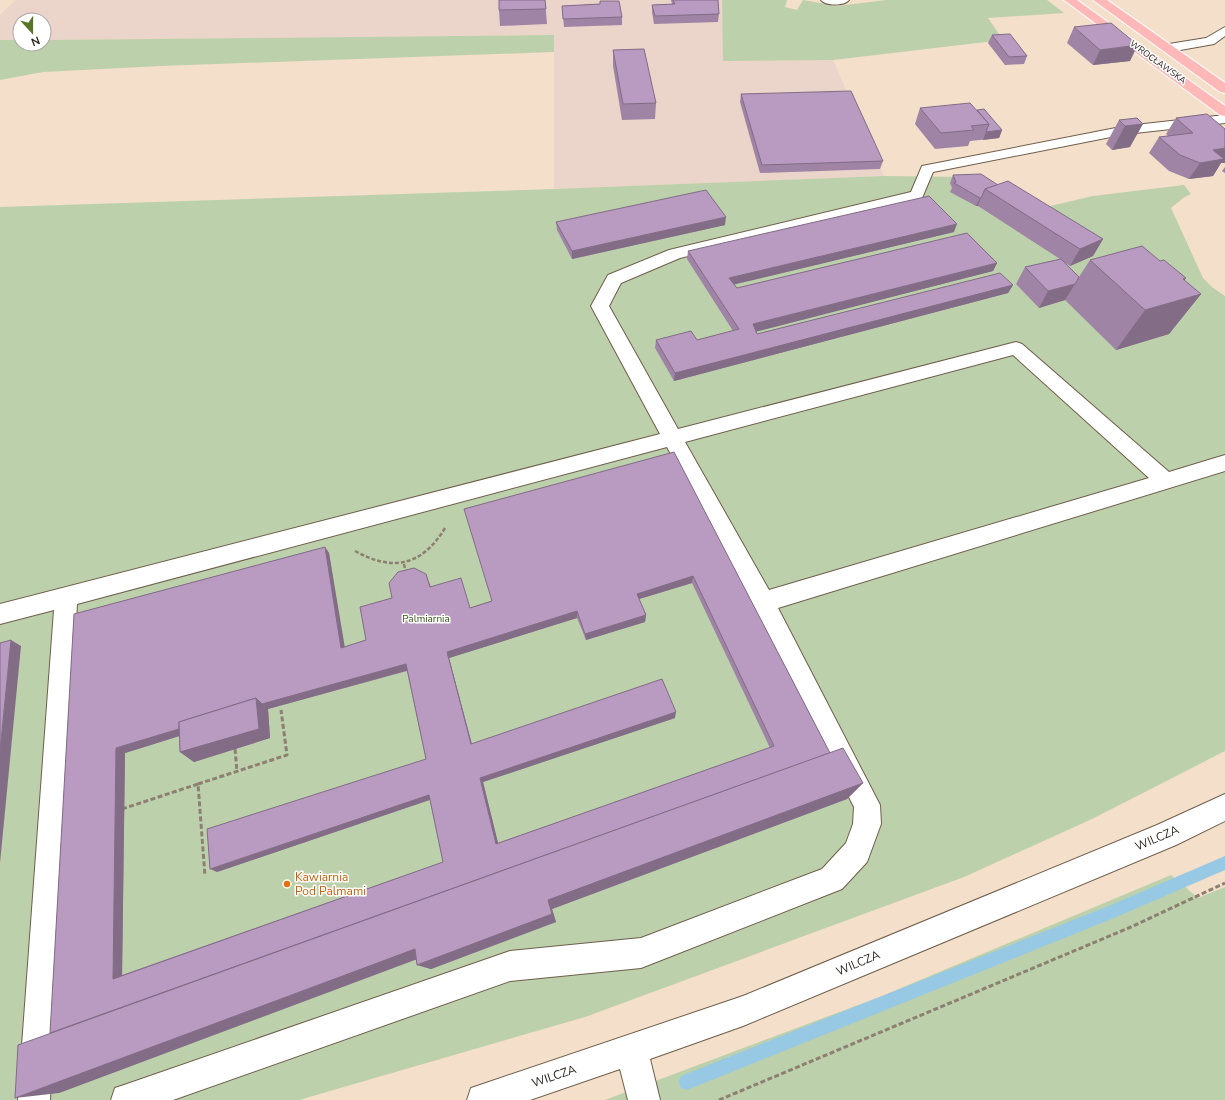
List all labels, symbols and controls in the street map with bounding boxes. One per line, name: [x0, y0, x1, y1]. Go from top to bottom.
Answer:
north arrow: [12, 12, 52, 52]
text: N: [29, 32, 42, 49]
street label: WROCŁAWSKA: [1127, 37, 1189, 87]
park label: Palmiarnia: [402, 612, 450, 626]
street label: WILCZA: [1133, 822, 1182, 854]
place label: Kawiarnia Pod Palmami: [295, 869, 366, 899]
marker: Kawiarnia Pod Palmami: [282, 879, 292, 889]
street label: WILCZA: [834, 947, 883, 979]
street label: WILCZA: [530, 1061, 579, 1091]

